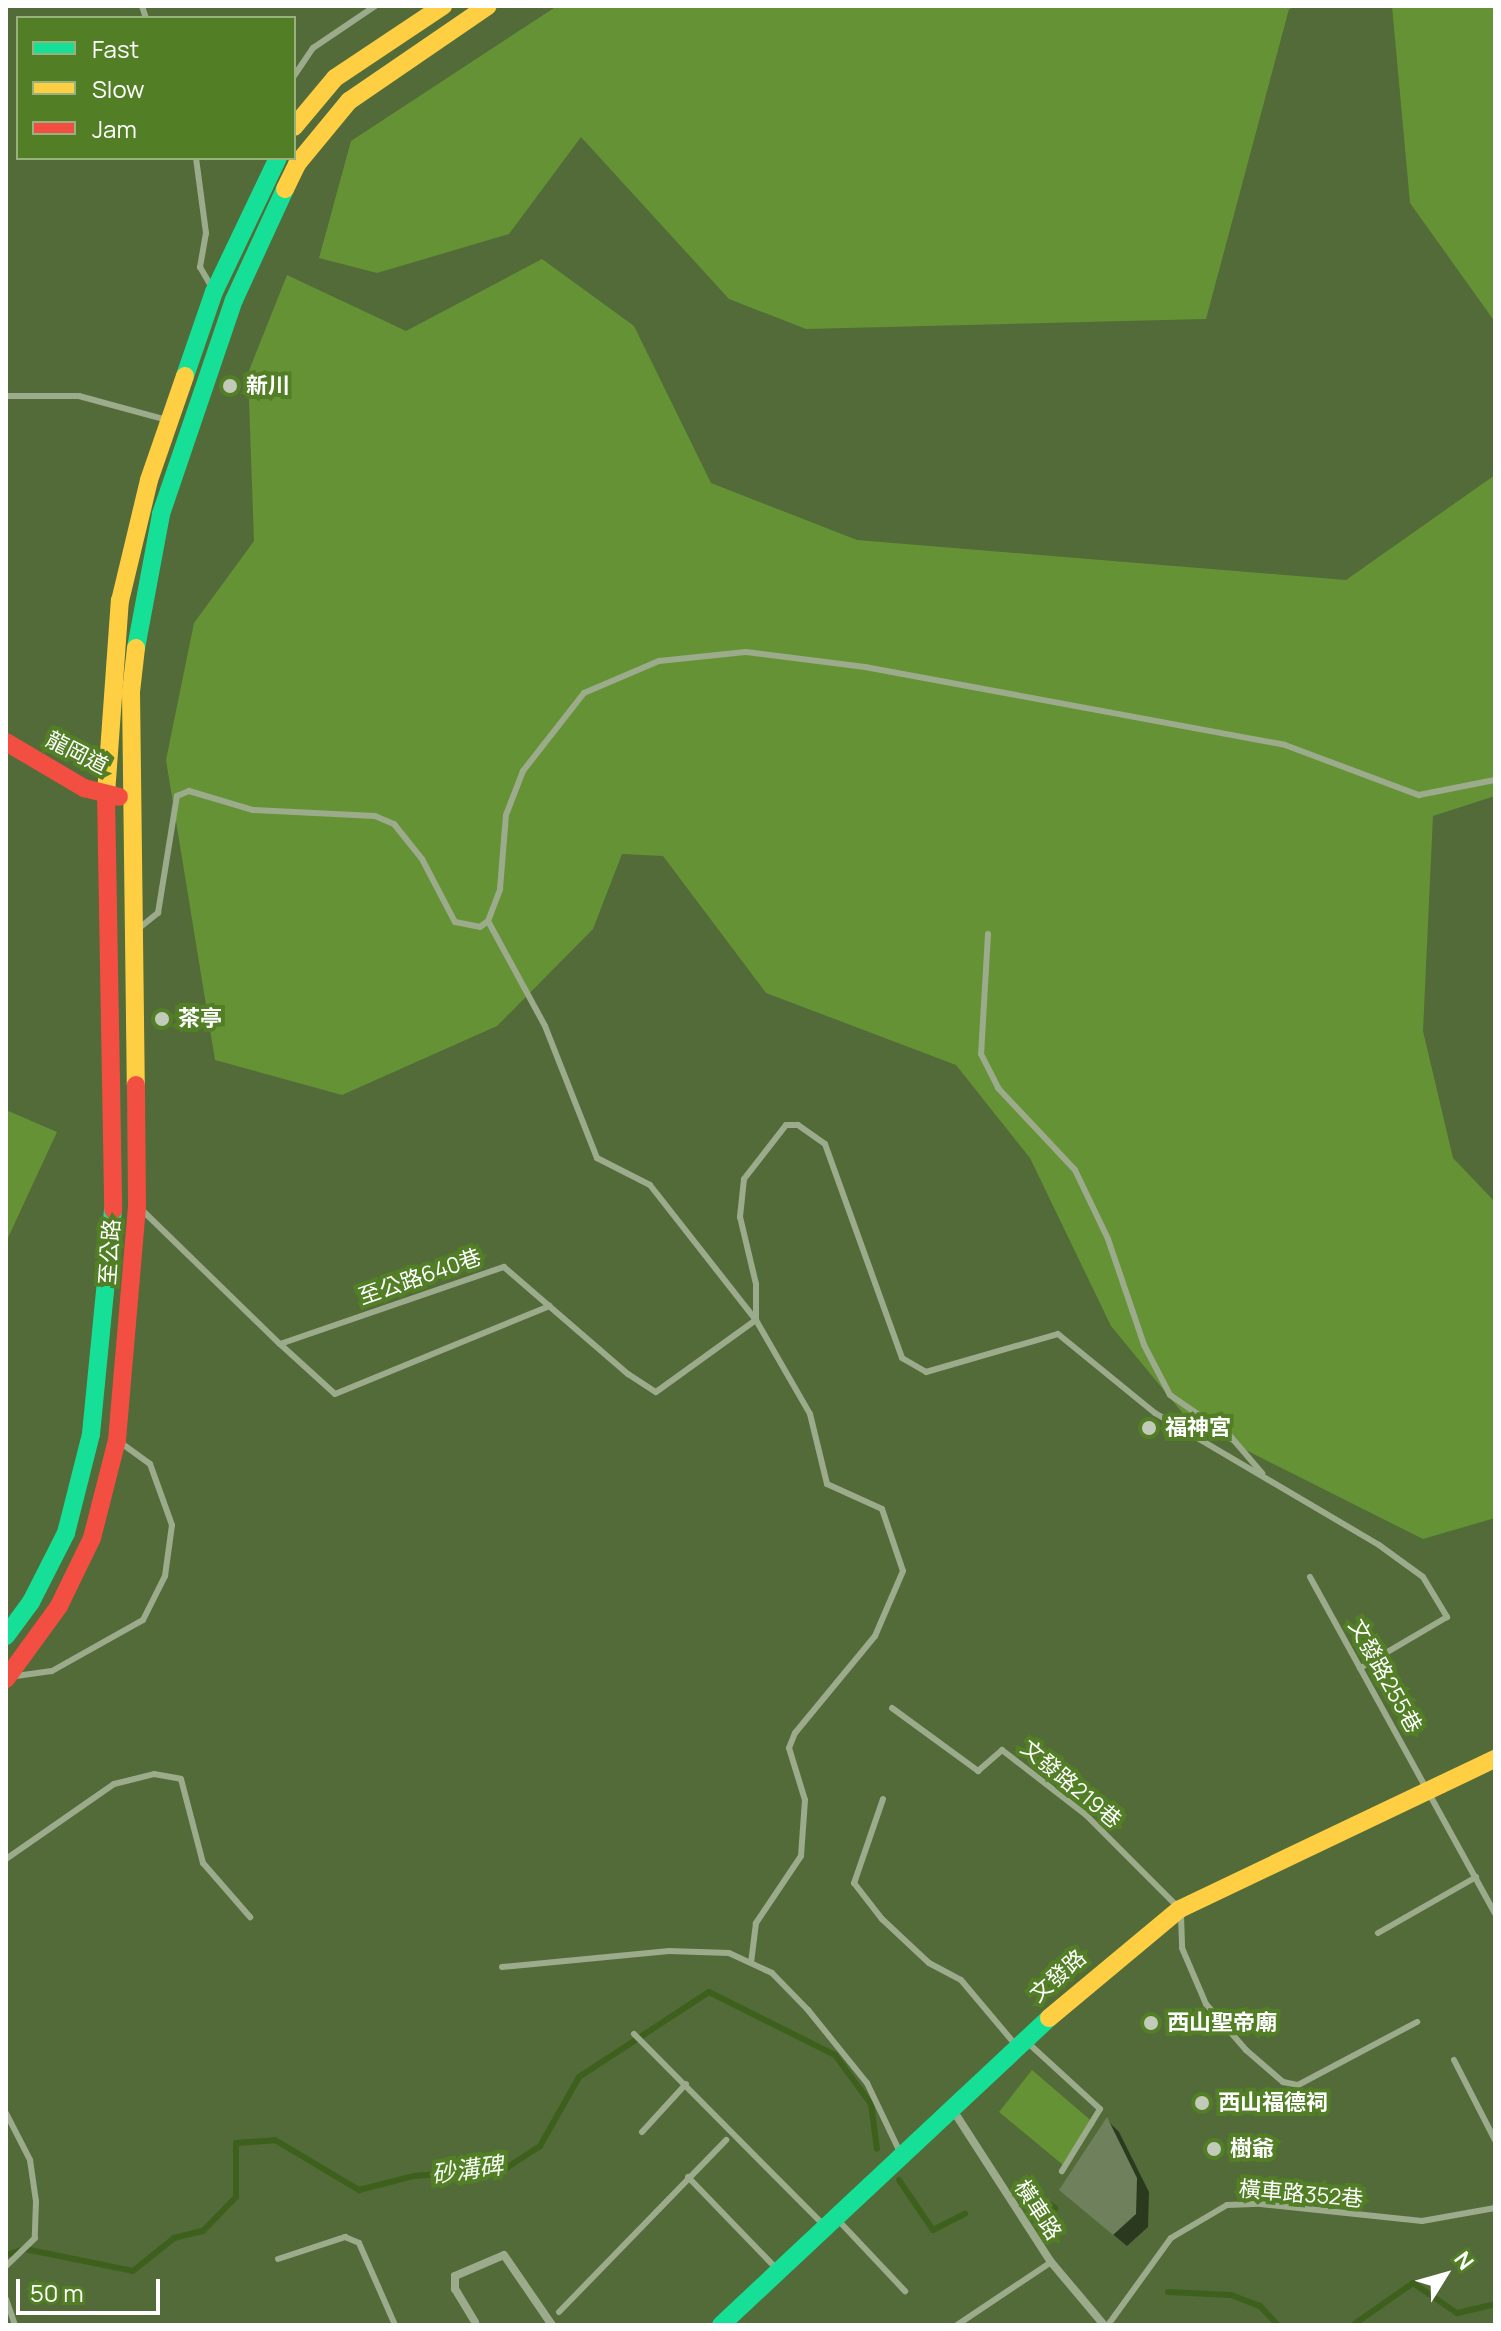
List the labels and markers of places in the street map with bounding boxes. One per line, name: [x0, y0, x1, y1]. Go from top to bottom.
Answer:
place label: 新川: [246, 373, 290, 399]
marker: 新川: [221, 377, 239, 395]
place label: 茶亭: [178, 1006, 222, 1032]
marker: 茶亭: [153, 1010, 171, 1028]
place label: 福神宮: [1165, 1415, 1231, 1441]
marker: 福神宮: [1140, 1419, 1158, 1437]
place label: 西山聖帝廟: [1167, 2010, 1277, 2036]
marker: 西山聖帝廟: [1142, 2014, 1160, 2032]
place label: 西山福德祠: [1218, 2090, 1328, 2116]
marker: 西山福德祠: [1193, 2094, 1211, 2112]
place label: 樹爺: [1230, 2136, 1274, 2162]
marker: 樹爺: [1205, 2140, 1223, 2158]

